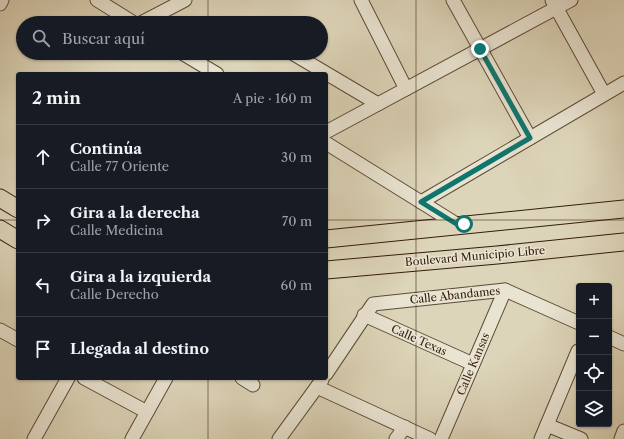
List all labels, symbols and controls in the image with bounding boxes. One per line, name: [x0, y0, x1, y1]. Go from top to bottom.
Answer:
search box: [16, 16, 328, 60]
icon: search: [30, 27, 52, 49]
text: Buscar aquí: [62, 29, 145, 48]
route end: [471, 40, 489, 58]
text: 2 min: [32, 88, 81, 108]
text: A pie · 160 m: [233, 90, 312, 106]
text: Continúa: [70, 139, 142, 158]
icon: ahead: [32, 146, 54, 168]
text: 30 m: [281, 149, 312, 165]
text: Calle 77 Oriente: [70, 158, 169, 174]
text: Gira a la derecha: [70, 203, 200, 222]
icon: right: [32, 210, 54, 232]
text: 70 m: [282, 213, 312, 229]
route start: [455, 215, 473, 233]
text: Calle Medicina: [70, 222, 163, 238]
street label: Boulevard Municipio Libre: [404, 243, 546, 269]
text: Gira a la izquierda: [70, 267, 211, 286]
icon: left: [32, 274, 54, 296]
text: 60 m: [281, 277, 312, 293]
street label: Calle Abandames: [409, 283, 501, 307]
map controls: [576, 283, 612, 427]
button: +: [576, 283, 612, 319]
text: Calle Derecho: [70, 286, 159, 302]
button: −: [576, 319, 612, 355]
street label: Calle Texas: [389, 321, 449, 359]
street label: Calle Kansas: [454, 330, 493, 397]
icon: arrive: [32, 338, 54, 360]
text: Llegada al destino: [70, 339, 209, 358]
button: locate: [576, 355, 612, 391]
button: layers: [576, 391, 612, 427]

